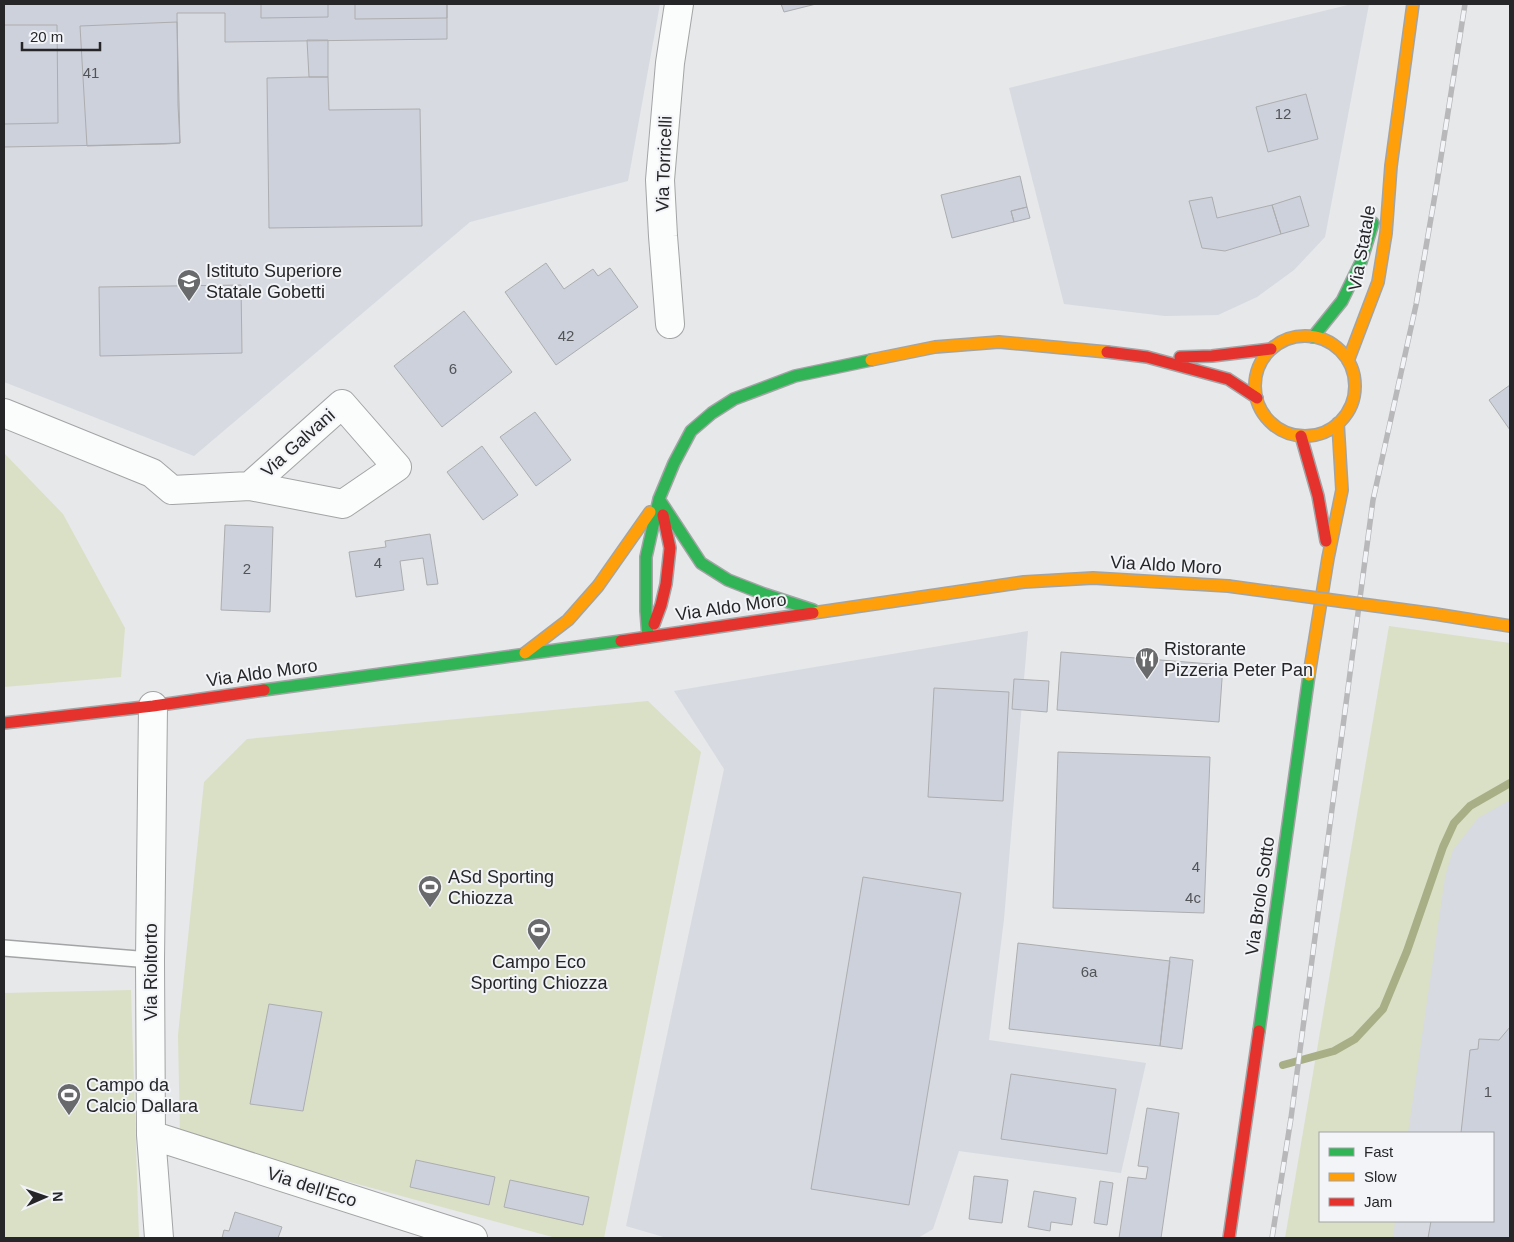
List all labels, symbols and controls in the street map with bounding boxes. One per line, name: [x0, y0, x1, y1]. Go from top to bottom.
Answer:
scale bar: [22, 20, 100, 52]
text: 20 m: [30, 28, 63, 45]
house number: 41: [83, 64, 99, 81]
house number: 12: [1275, 105, 1291, 122]
street label: Via Torricelli: [652, 115, 676, 213]
street label: Via Statale: [1345, 204, 1379, 292]
place label: Istituto Superiore Statale Gobetti: [206, 261, 342, 302]
school or university icon: Istituto Superiore Statale Gobetti: [176, 268, 202, 302]
house number: 42: [558, 327, 574, 344]
house number: 6: [449, 360, 457, 377]
street label: Via Galvani: [257, 405, 339, 481]
street label: Via Aldo Moro: [1110, 552, 1222, 578]
house number: 4: [374, 554, 382, 571]
house number: 2: [243, 560, 251, 577]
street label: Via Aldo Moro: [674, 589, 788, 625]
place label: Ristorante Pizzeria Peter Pan: [1164, 639, 1313, 680]
restaurant icon: Ristorante Pizzeria Peter Pan: [1134, 646, 1160, 680]
street label: Via Aldo Moro: [205, 655, 319, 691]
street label: Via Brolo Sotto: [1242, 835, 1278, 957]
house number: 4: [1192, 858, 1200, 875]
place label: ASd Sporting Chiozza: [448, 867, 554, 908]
sports icon: ASd Sporting Chiozza: [417, 874, 443, 908]
house number: 4c: [1185, 889, 1201, 906]
sports icon: Campo Eco Sporting Chiozza: [526, 917, 552, 951]
street label: Via Rioltorto: [141, 923, 161, 1021]
place label: Campo Eco Sporting Chiozza: [470, 952, 609, 993]
house number: 6a: [1081, 963, 1098, 980]
place label: Campo da Calcio Dallara: [86, 1075, 199, 1116]
sports icon: Campo da Calcio Dallara: [56, 1082, 82, 1116]
house number: 1: [1484, 1083, 1492, 1100]
legend: [1319, 1132, 1494, 1222]
text: Fast: [1364, 1143, 1394, 1160]
street label: Via dell'Eco: [265, 1163, 359, 1211]
text: Slow: [1364, 1168, 1397, 1185]
north arrow: [20, 1172, 70, 1222]
text: N: [50, 1191, 66, 1202]
text: Jam: [1364, 1193, 1392, 1210]

